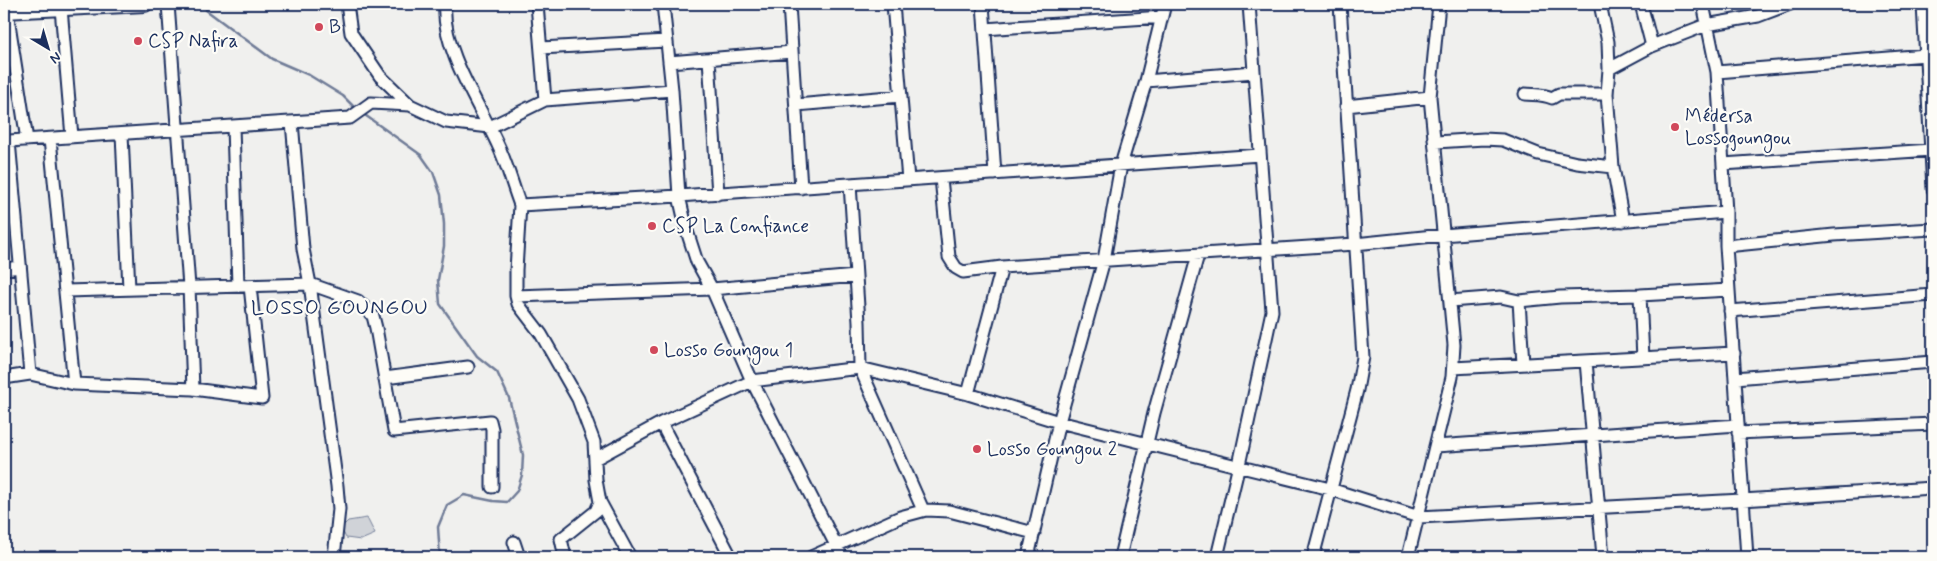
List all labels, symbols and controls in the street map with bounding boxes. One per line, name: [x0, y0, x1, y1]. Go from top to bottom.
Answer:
place label: B: [329, 15, 341, 40]
marker: B: [313, 21, 325, 33]
north arrow: [22, 22, 72, 72]
place label: CSP Nafira: [148, 29, 238, 54]
marker: CSP Nafira: [132, 35, 144, 47]
text: N: [46, 47, 65, 67]
place label: Médersa Lossogoungou: [1685, 104, 1791, 153]
marker: Médersa Lossogoungou: [1669, 121, 1681, 133]
place label: CSP La Confiance: [662, 214, 809, 239]
marker: CSP La Confiance: [646, 220, 658, 232]
district label: LOSSO GOUNGOU: [251, 294, 429, 322]
place label: Losso Goungou 1: [664, 338, 793, 365]
marker: Losso Goungou 1: [648, 344, 660, 356]
place label: Losso Goungou 2: [987, 437, 1117, 464]
marker: Losso Goungou 2: [971, 443, 983, 455]

